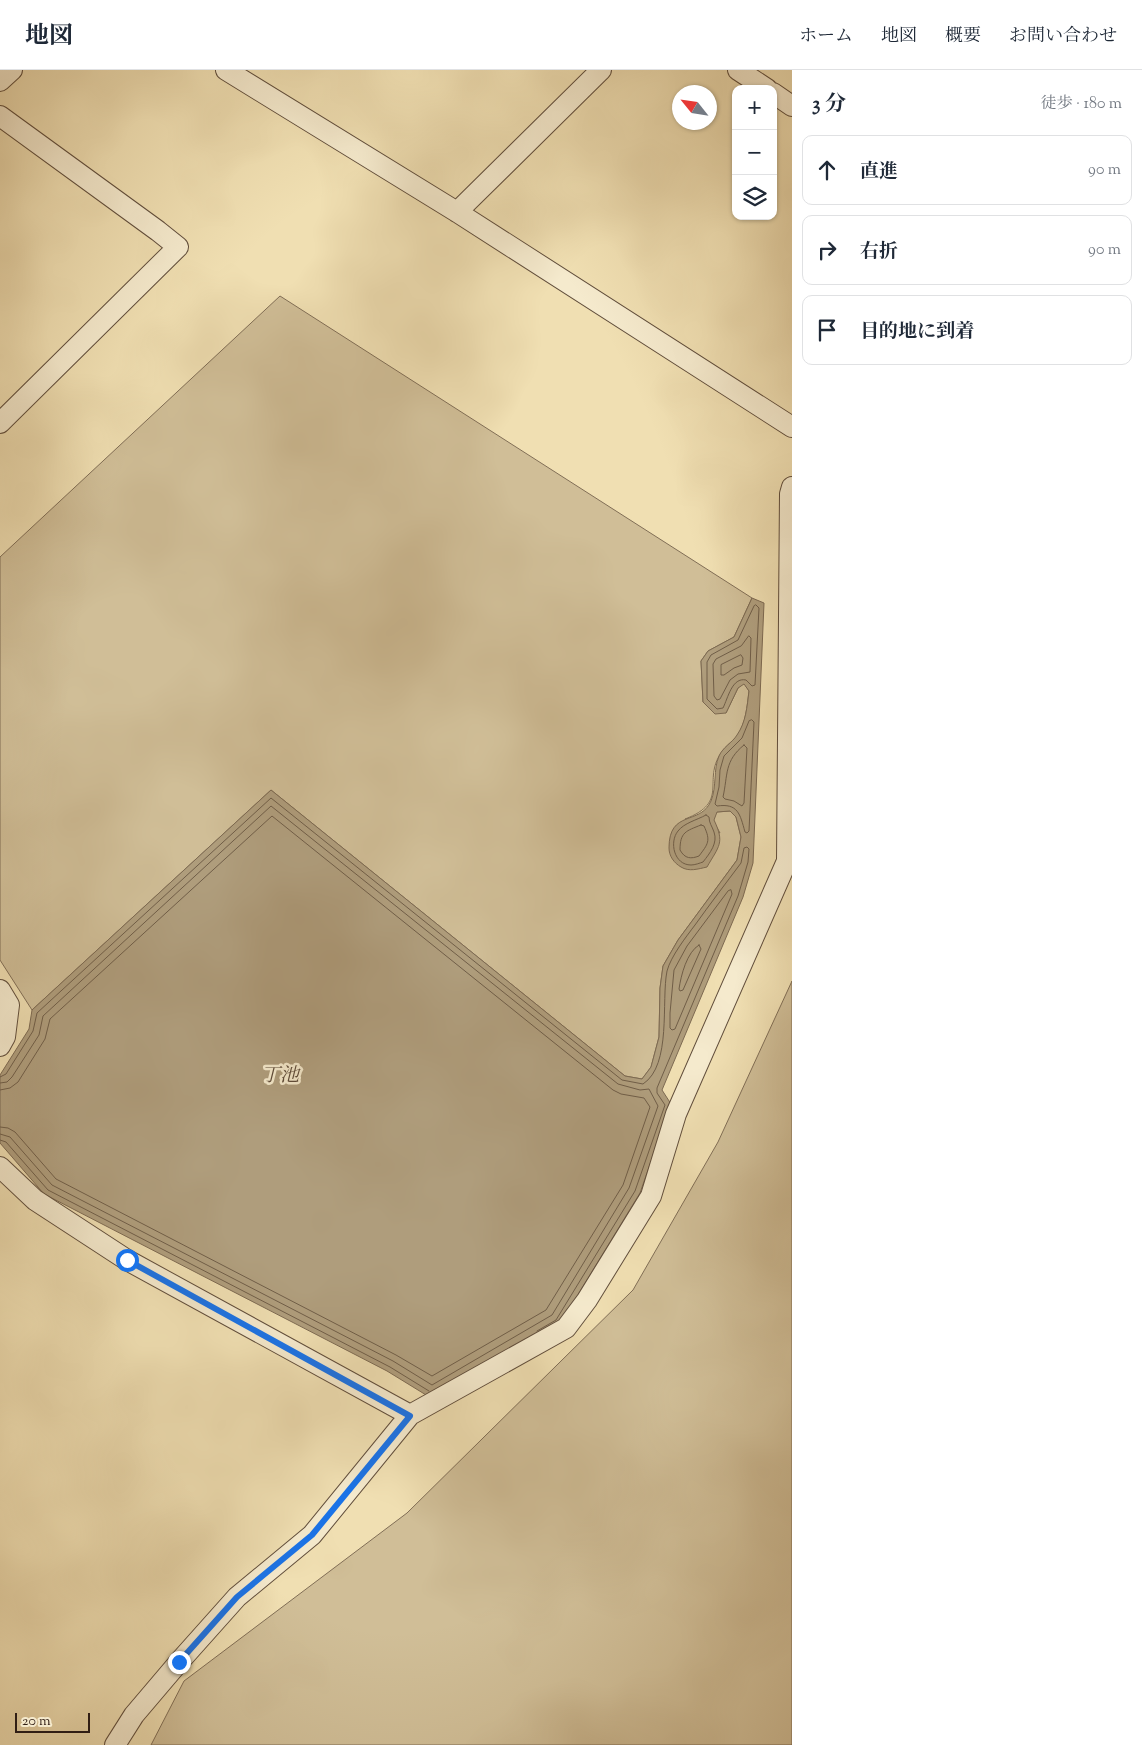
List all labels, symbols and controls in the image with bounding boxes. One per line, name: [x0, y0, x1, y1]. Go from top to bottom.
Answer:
text: 地図: [25, 20, 73, 54]
text: ホーム: [799, 24, 853, 50]
text: 地図: [881, 24, 917, 50]
text: 概要: [945, 24, 981, 50]
text: お問い合わせ: [1009, 24, 1117, 50]
north arrow: [672, 85, 717, 130]
map controls: [732, 85, 777, 220]
button: +: [732, 85, 777, 130]
text: 3 分: [812, 90, 846, 120]
text: 徒歩 · 180 m: [1041, 93, 1122, 116]
button: −: [732, 130, 777, 175]
icon: ahead: [813, 156, 841, 184]
text: 直進: [860, 159, 898, 186]
text: 90 m: [1088, 159, 1121, 182]
button: layers: [732, 175, 777, 220]
icon: right: [813, 236, 841, 264]
text: 右折: [860, 239, 898, 266]
text: 90 m: [1088, 239, 1121, 262]
icon: arrive: [813, 316, 841, 344]
text: 目的地に到着: [860, 319, 974, 346]
water label: 丁池: [261, 1063, 301, 1090]
route start: [116, 1249, 139, 1272]
route end: [168, 1651, 191, 1674]
scale bar: [15, 1710, 90, 1733]
text: 20 m: [22, 1712, 51, 1732]

